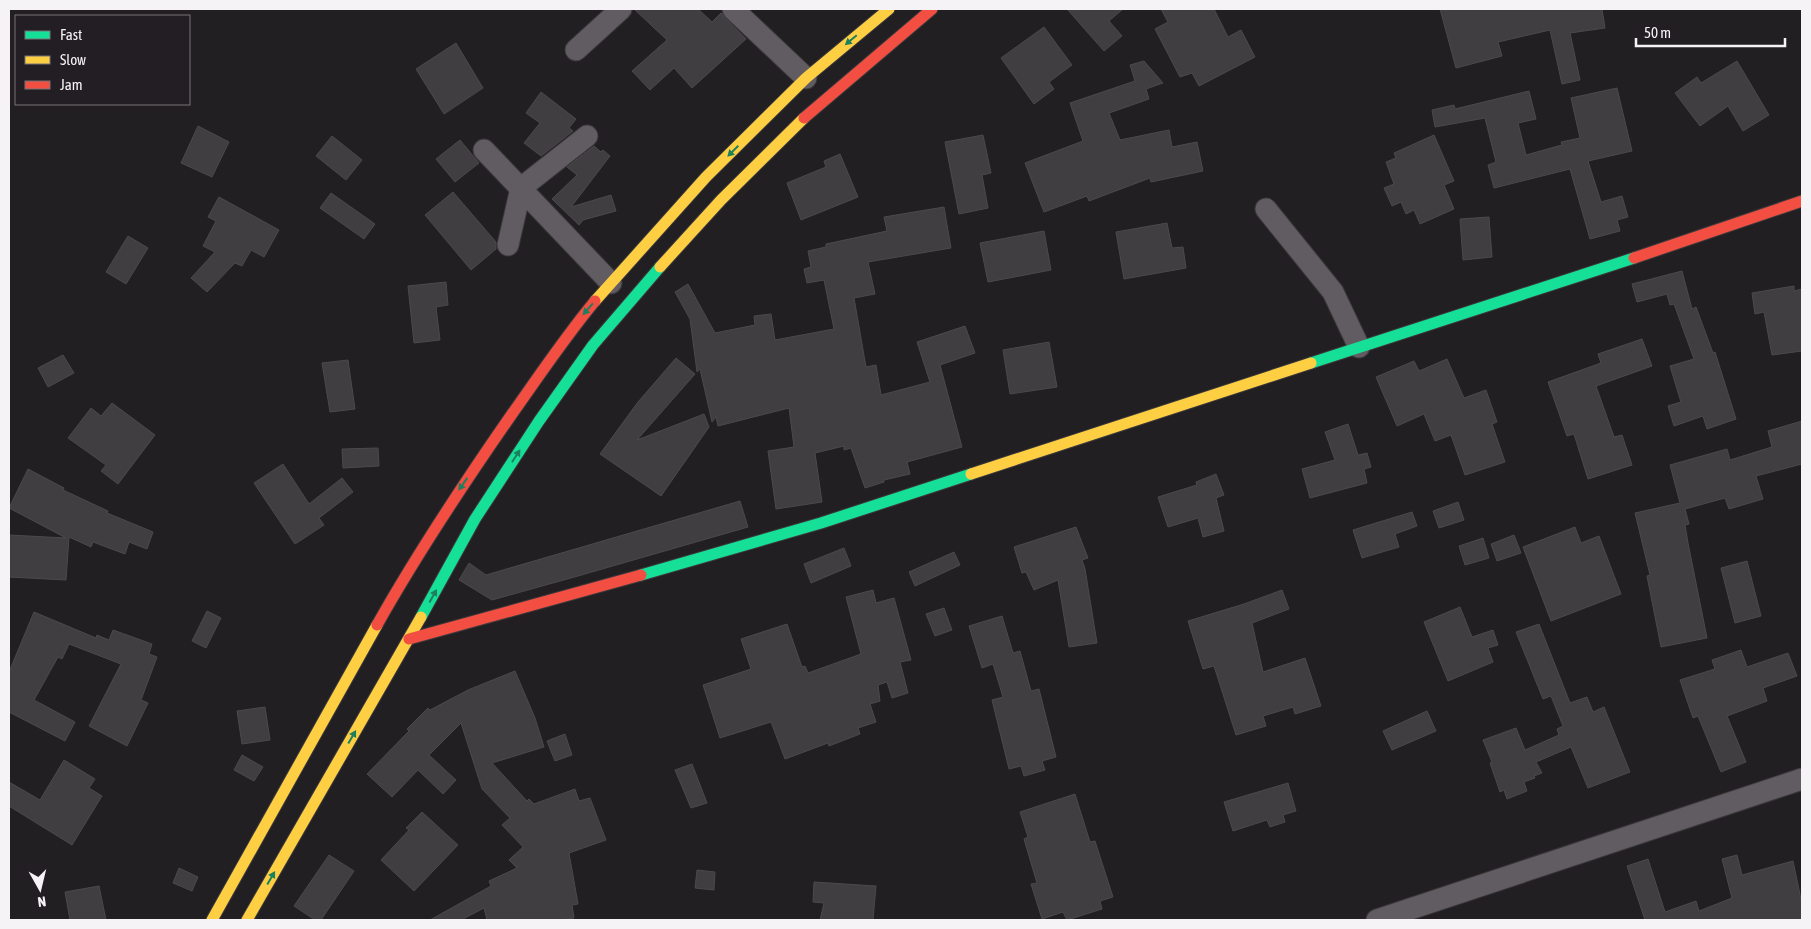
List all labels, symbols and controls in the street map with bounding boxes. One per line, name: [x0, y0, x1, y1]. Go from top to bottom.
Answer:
legend: [15, 15, 190, 105]
scale bar: [1636, 15, 1785, 47]
text: 50 m: [1644, 24, 1671, 41]
text: Fast: [60, 26, 82, 43]
one-way arrow: [846, 34, 858, 46]
text: Slow: [60, 51, 86, 68]
text: Jam: [60, 76, 83, 93]
one-way arrow: [727, 144, 739, 156]
one-way arrow: [582, 303, 594, 315]
one-way arrow: [511, 450, 521, 463]
one-way arrow: [458, 477, 468, 491]
one-way arrow: [428, 589, 437, 603]
one-way arrow: [348, 731, 357, 744]
north arrow: [15, 864, 65, 914]
one-way arrow: [267, 871, 276, 885]
text: N: [37, 893, 47, 910]

